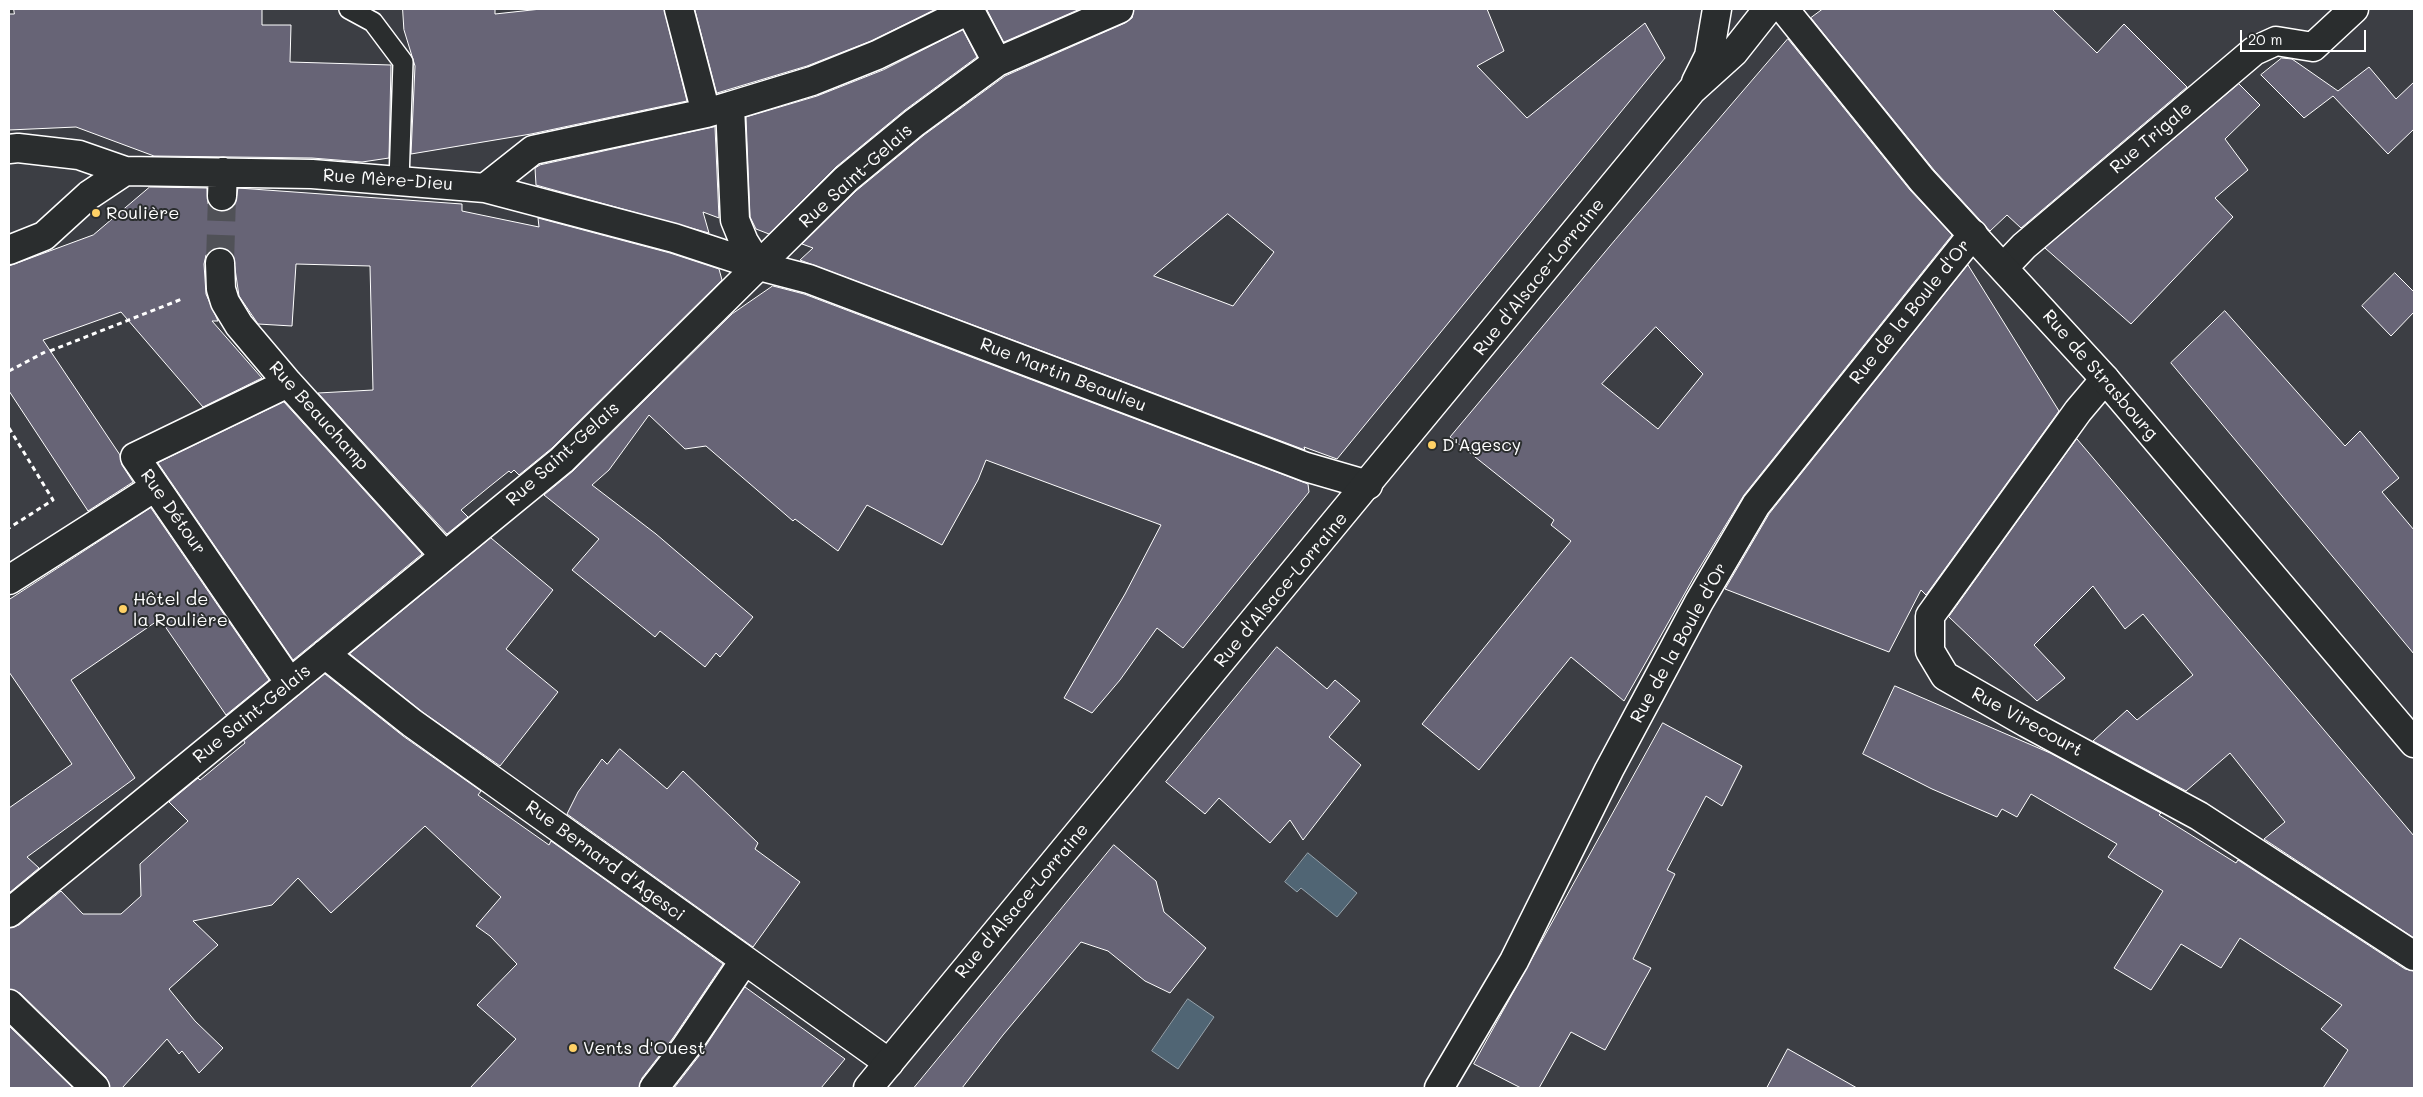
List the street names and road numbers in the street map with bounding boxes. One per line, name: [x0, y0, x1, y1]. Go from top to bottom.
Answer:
street label: Rue Trigale: [2106, 98, 2196, 178]
street label: Rue Saint-Gelais: [795, 119, 917, 233]
street label: Rue Mère-Dieu: [322, 165, 454, 195]
street label: Rue d'Alsace-Lorraine: [1469, 194, 1609, 360]
street label: Rue de la Boule d'Or: [1845, 235, 1975, 389]
street label: Rue de Strasbourg: [2038, 306, 2162, 444]
street label: Rue Martin Beaulieu: [977, 333, 1149, 417]
street label: Rue Beauchamp: [264, 357, 374, 475]
street label: Rue Saint-Gelais: [502, 397, 624, 511]
street label: Rue Détour: [136, 465, 210, 559]
street label: Rue d'Alsace-Lorraine: [1210, 508, 1352, 672]
street label: Rue de la Boule d'Or: [1626, 559, 1732, 727]
street label: Rue Saint-Gelais: [189, 660, 315, 768]
street label: Rue Virecourt: [1968, 683, 2086, 761]
street label: Rue Bernard d'Agesci: [521, 796, 689, 926]
street label: Rue d'Alsace-Lorraine: [951, 819, 1093, 983]

